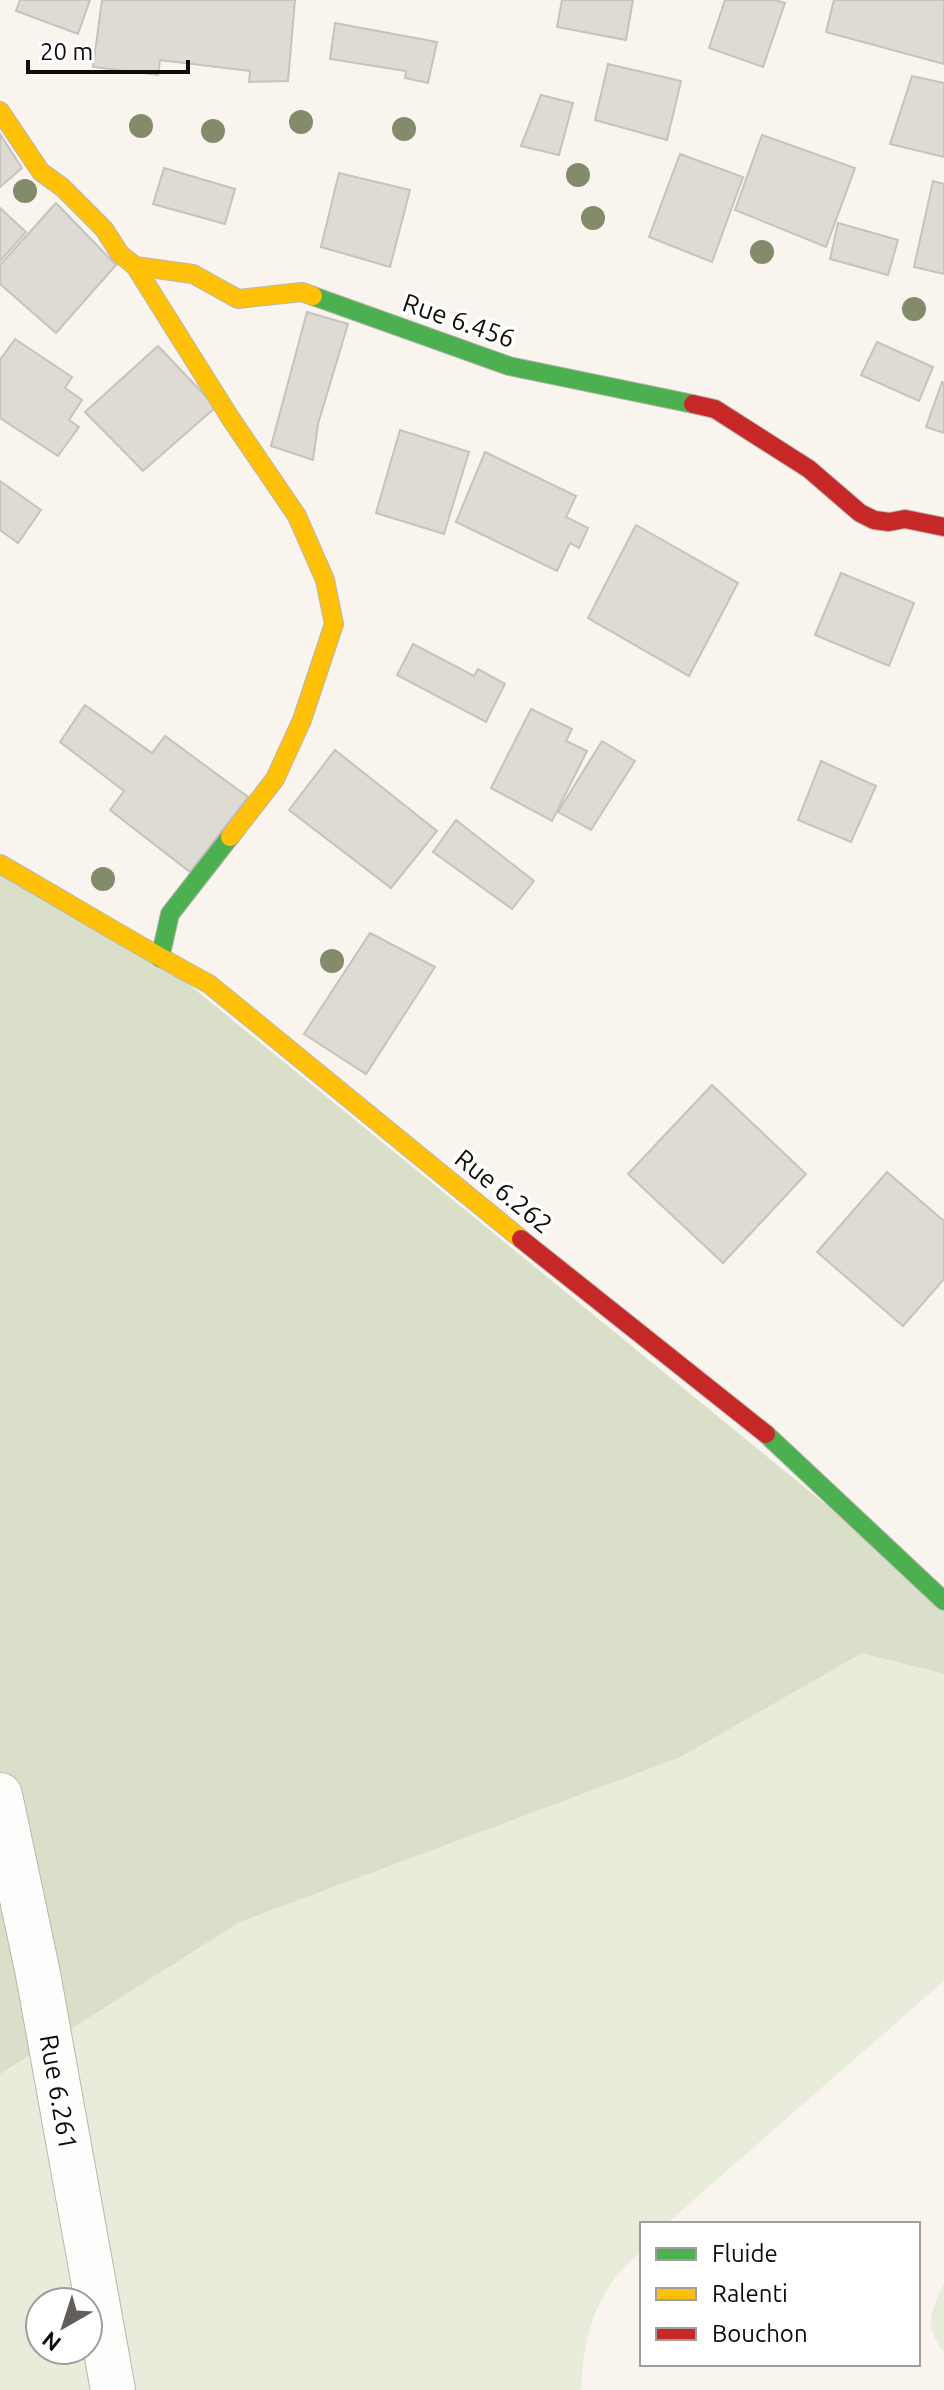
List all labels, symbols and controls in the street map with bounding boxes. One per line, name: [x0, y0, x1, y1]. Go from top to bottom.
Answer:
scale bar: [28, 24, 188, 74]
text: 20 m: [40, 38, 93, 65]
street label: Rue 6.456: [399, 287, 519, 353]
street label: Rue 6.262: [450, 1143, 558, 1239]
street label: Rue 6.261: [35, 2032, 83, 2152]
legend: [640, 2222, 920, 2366]
text: Fluide: [712, 2240, 778, 2267]
text: Ralenti: [712, 2280, 788, 2307]
north arrow: [24, 2286, 104, 2366]
text: Bouchon: [712, 2320, 808, 2347]
text: N: [37, 2327, 65, 2357]

